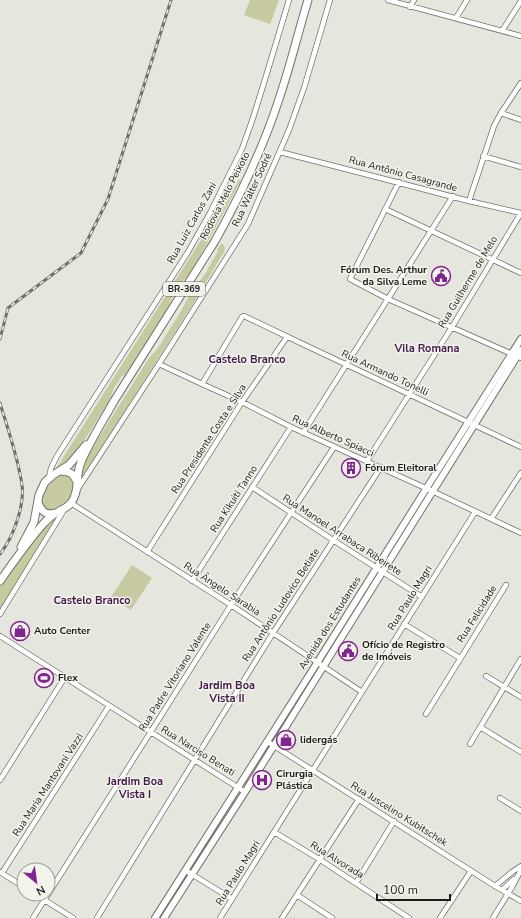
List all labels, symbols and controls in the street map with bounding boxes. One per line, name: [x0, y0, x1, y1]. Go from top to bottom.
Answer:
street label: Rodovia Melo Peixoto: [197, 149, 253, 242]
street label: Rua Walter Sodré: [229, 151, 275, 229]
street label: Rua Antônio Casagrande: [347, 153, 459, 195]
street label: Rua Luiz Carlos Zani: [164, 180, 220, 266]
street label: Rua Guilherme de Melo: [435, 233, 501, 331]
place label: Fórum Des. Arthur da Silva Leme: [341, 263, 428, 289]
public building icon: Fórum Des. Arthur da Silva Leme: [430, 265, 452, 287]
road number: BR-369: [163, 282, 205, 296]
district label: Vila Romana: [394, 341, 460, 356]
street label: Rua Armando Tonelli: [339, 347, 431, 399]
district label: Castelo Branco: [208, 352, 286, 367]
street label: Rua Presidente Costa e Silva: [168, 381, 250, 497]
street label: Rua Alberto Spiacci: [290, 412, 376, 460]
building icon: Fórum Eleitoral: [340, 457, 362, 479]
place label: Fórum Eleitoral: [365, 461, 437, 475]
street label: Rua Kikuiti Tanno: [207, 462, 261, 535]
street label: Rua Manoel Arrabaca Ribeirete: [280, 491, 404, 579]
street label: Rua Antônio Ludovico Betiate: [239, 546, 323, 664]
street label: Rua Ângelo Sarabia: [181, 559, 263, 619]
street label: Rua Paulo Magri: [385, 563, 435, 633]
street label: Avenida dos Estudantes: [295, 573, 365, 672]
street label: Rua Felicidade: [454, 583, 500, 645]
district label: Castelo Branco: [53, 593, 131, 608]
shop icon: Auto Center: [9, 620, 31, 642]
street label: Rua Padre Vitoriano Valente: [136, 620, 214, 734]
place label: Auto Center: [34, 624, 90, 638]
place label: Ofício de Registro de Imóveis: [362, 638, 445, 664]
public building icon: Ofício de Registro de Imóveis: [337, 640, 359, 662]
sports icon: Flex: [33, 667, 55, 689]
place label: Flex: [58, 671, 78, 685]
district label: Jardim Boa Vista II: [198, 678, 255, 706]
street label: Rua Narciso Benati: [158, 723, 238, 779]
shop icon: lidergás: [275, 729, 297, 751]
street label: Rua Maria Mantovani Vazzi: [9, 731, 87, 839]
place label: lidergás: [300, 733, 338, 747]
place label: Cirurgia Plástica: [276, 767, 313, 793]
hospital icon: Cirurgia Plástica: [251, 769, 273, 791]
district label: Jardim Boa Vista I: [106, 774, 163, 802]
street label: Rua Juscelino Kubitschek: [348, 778, 451, 850]
street label: Rua Paulo Magri: [213, 838, 263, 908]
street label: Rua Alvorada: [307, 838, 367, 882]
north arrow: [16, 862, 56, 902]
scale bar: [377, 876, 450, 902]
text: N: [33, 882, 48, 899]
text: 100 m: [383, 882, 418, 898]

